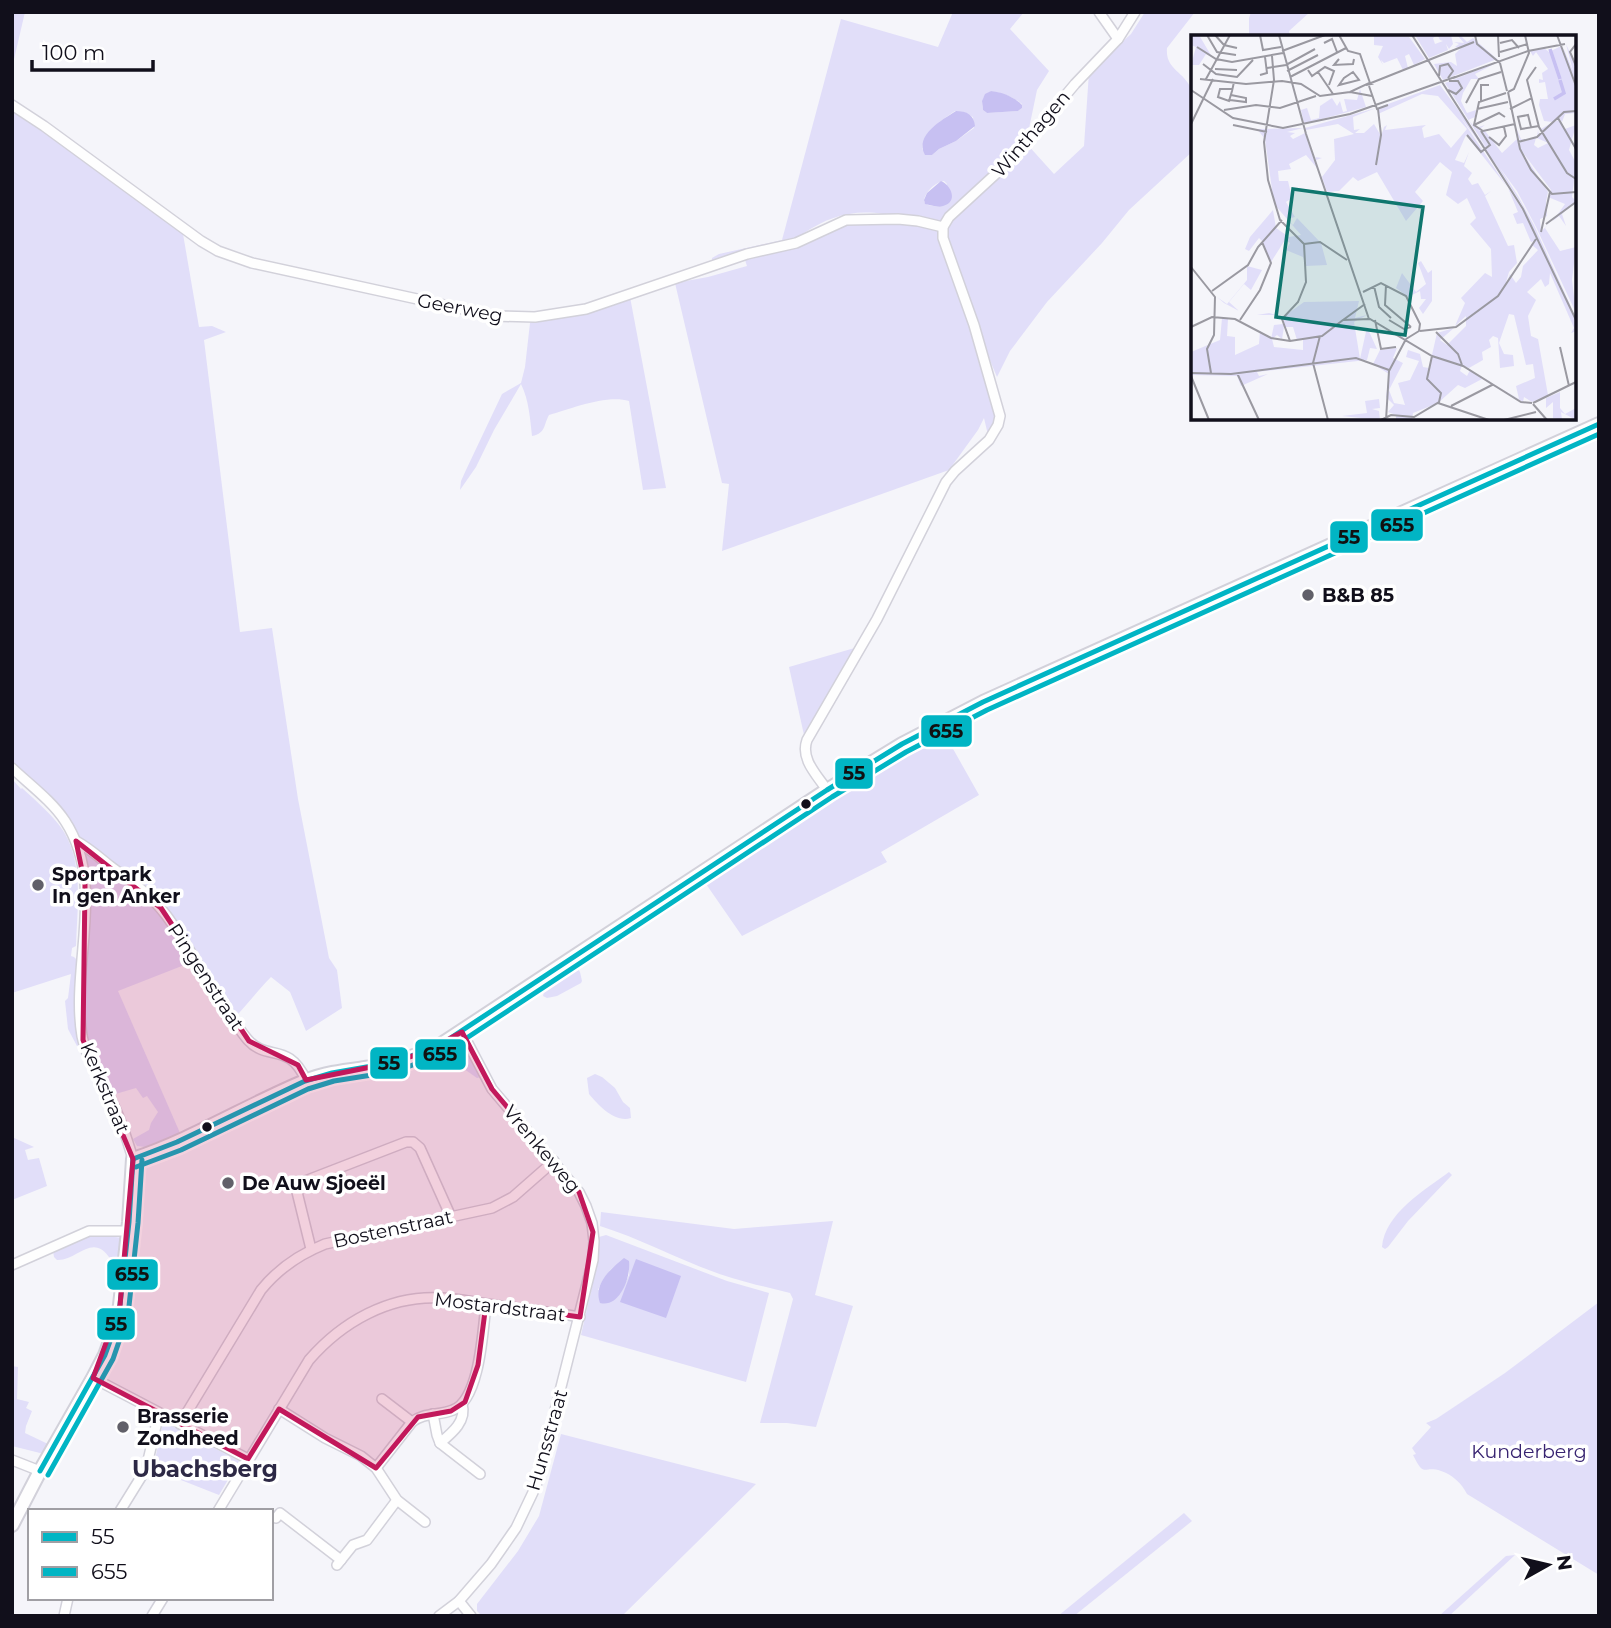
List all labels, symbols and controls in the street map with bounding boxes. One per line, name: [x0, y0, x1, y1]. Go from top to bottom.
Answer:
scale bar: [32, 28, 152, 72]
inset map: [1191, 35, 1576, 420]
text: 100 m: [42, 40, 105, 65]
street label: Winthagen: [987, 86, 1075, 182]
street label: Geerweg: [415, 288, 505, 328]
line badge: 655: [1370, 508, 1424, 542]
text: 655: [1380, 514, 1414, 537]
line badge: 55: [1329, 520, 1369, 554]
text: 55: [1338, 526, 1360, 549]
place label: B&B 85: [1322, 584, 1394, 607]
marker: B&B 85: [1300, 587, 1316, 603]
line badge: 655: [920, 714, 973, 748]
text: 655: [929, 720, 963, 743]
line badge: 55: [834, 757, 874, 790]
text: 55: [843, 762, 865, 785]
unlabelled marker: [799, 797, 813, 811]
place label: Sportpark In gen Anker: [52, 863, 180, 908]
marker: Sportpark In gen Anker: [30, 877, 46, 893]
street label: Pingenstraat: [163, 919, 249, 1035]
line badge: 655: [414, 1038, 467, 1071]
street label: Kerkstraat: [75, 1039, 135, 1137]
text: 655: [423, 1043, 457, 1066]
line badge: 55: [369, 1046, 409, 1080]
text: 55: [378, 1052, 400, 1075]
street label: Vrenkeweg: [499, 1100, 585, 1198]
unlabelled marker: [200, 1120, 214, 1134]
place label: De Auw Sjoeël: [242, 1172, 386, 1195]
marker: De Auw Sjoeël: [220, 1175, 236, 1191]
street label: Bostenstraat: [331, 1205, 455, 1253]
line badge: 655: [106, 1258, 159, 1291]
text: 655: [115, 1263, 149, 1286]
street label: Mostardstraat: [433, 1288, 567, 1326]
line badge: 55: [96, 1307, 136, 1341]
text: 55: [105, 1313, 127, 1336]
street label: Hunsstraat: [522, 1386, 573, 1493]
place label: Brasserie Zondheed: [137, 1405, 239, 1450]
marker: Brasserie Zondheed: [115, 1419, 131, 1435]
park label: Kunderberg: [1471, 1440, 1587, 1463]
district label: Ubachsberg: [132, 1455, 278, 1483]
legend: [28, 1509, 273, 1600]
text: 55: [91, 1524, 115, 1549]
north arrow: [1513, 1530, 1583, 1600]
text: N: [1552, 1553, 1577, 1572]
text: 655: [91, 1559, 128, 1584]

